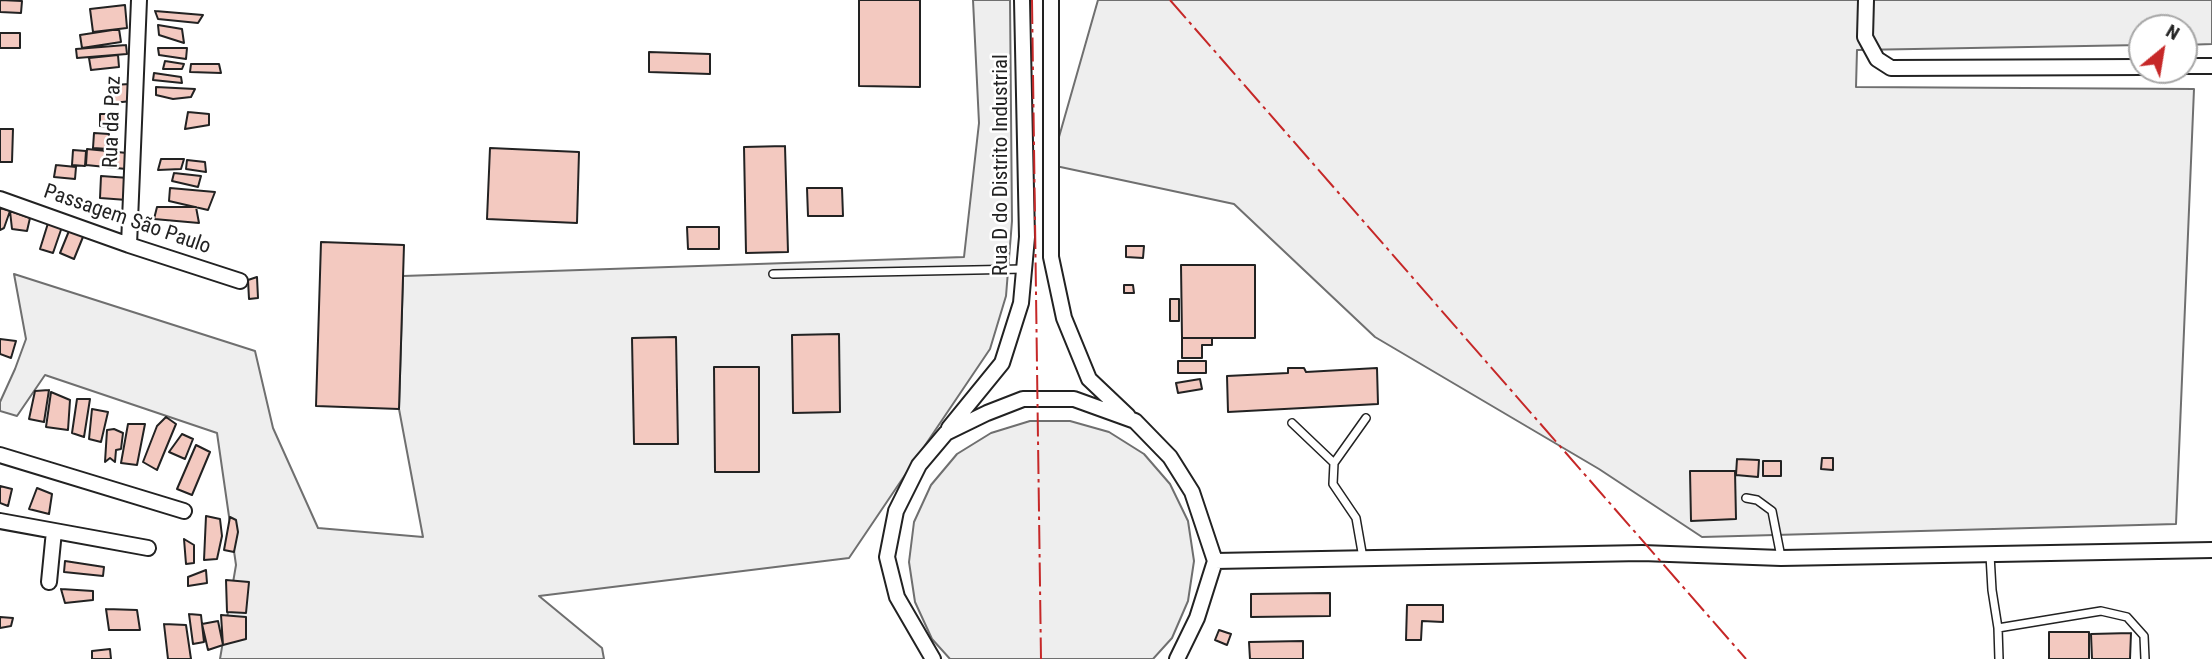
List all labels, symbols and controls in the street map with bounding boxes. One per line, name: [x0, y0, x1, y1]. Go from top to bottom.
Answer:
north arrow: [2128, 14, 2198, 84]
text: N: [2162, 19, 2184, 45]
street label: Rua D do Distrito Industrial: [989, 54, 1015, 276]
street label: Rua da Paz: [99, 75, 127, 169]
street label: Passagem São Paulo: [40, 180, 214, 260]

